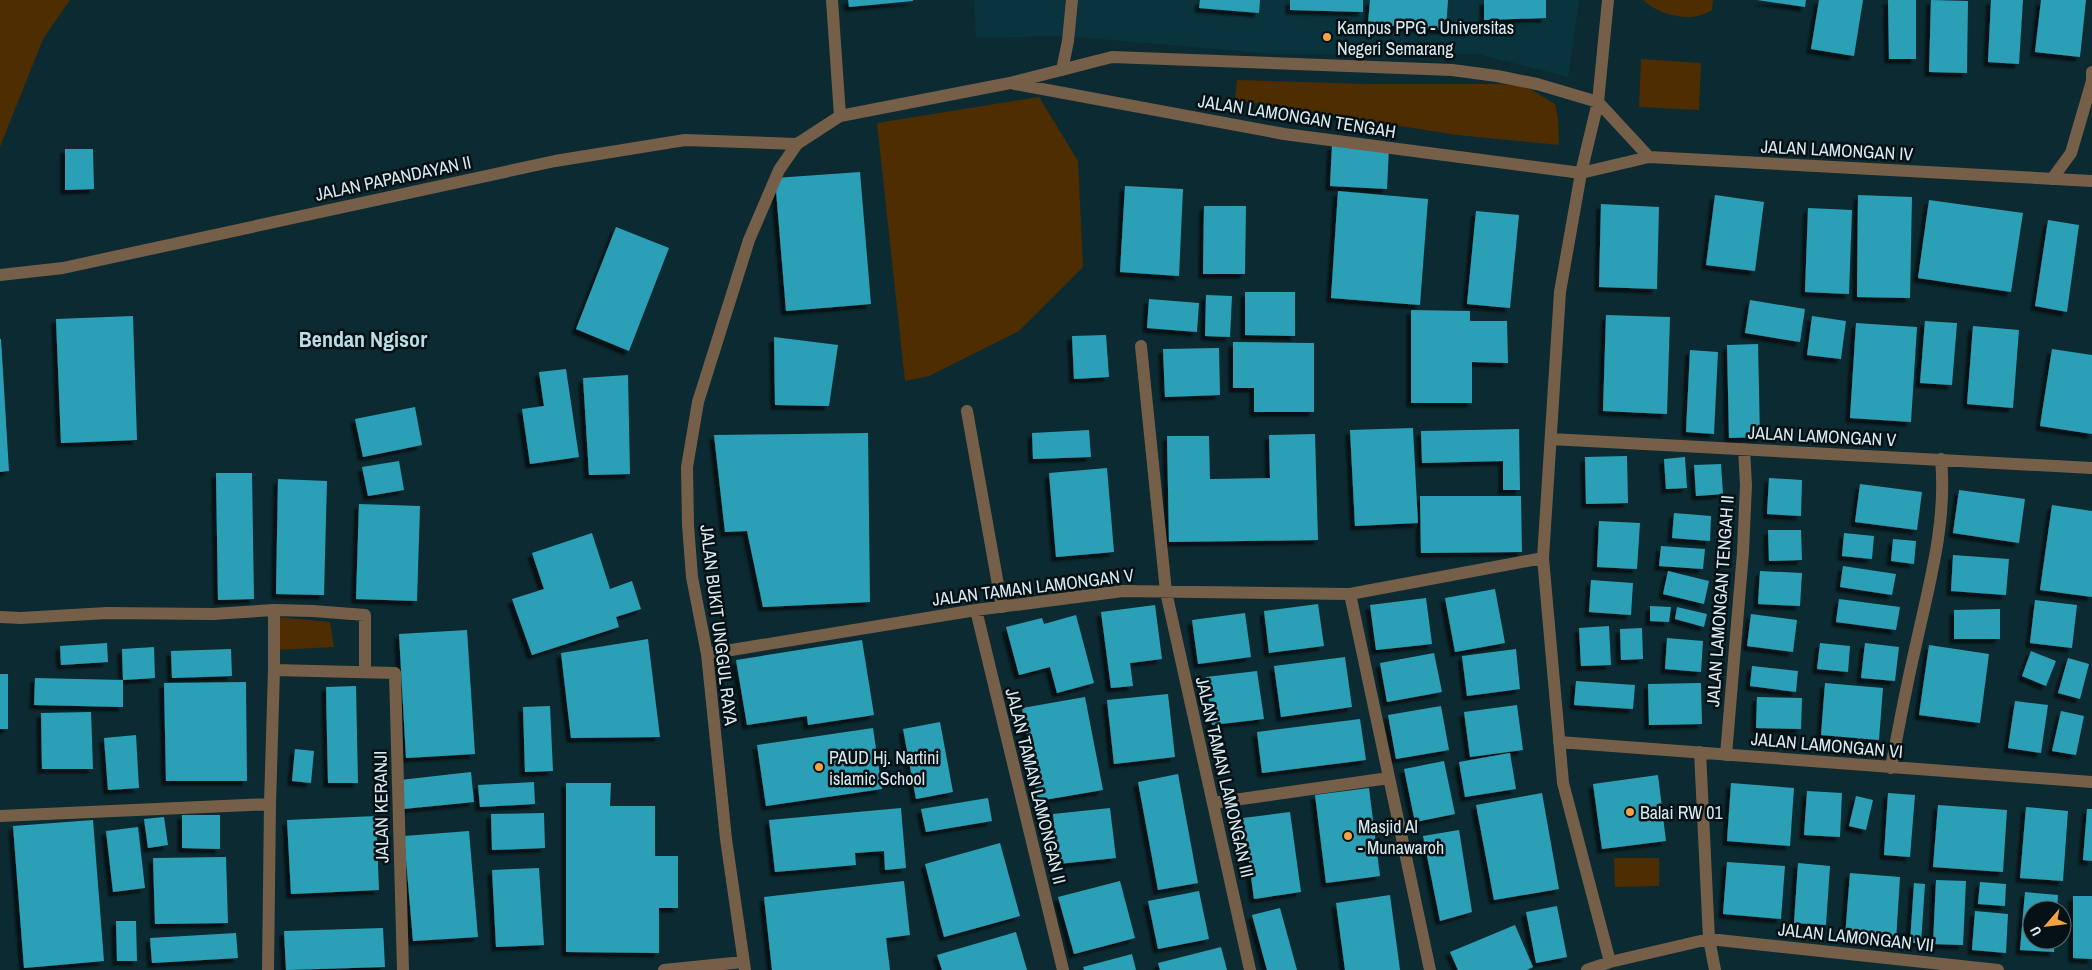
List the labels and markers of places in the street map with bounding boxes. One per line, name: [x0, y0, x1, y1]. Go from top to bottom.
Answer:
place label: Kampus PPG - Universitas Negeri Semarang: [1337, 15, 1514, 61]
marker: Kampus PPG - Universitas Negeri Semarang: [1321, 31, 1333, 43]
place label: PAUD Hj. Nartini islamic School: [829, 745, 939, 791]
marker: PAUD Hj. Nartini islamic School: [813, 761, 825, 773]
place label: Balai RW 01: [1640, 800, 1723, 825]
marker: Balai RW 01: [1624, 806, 1636, 818]
place label: Masjid Al - Munawaroh: [1358, 814, 1444, 860]
marker: Masjid Al - Munawaroh: [1342, 830, 1354, 842]

